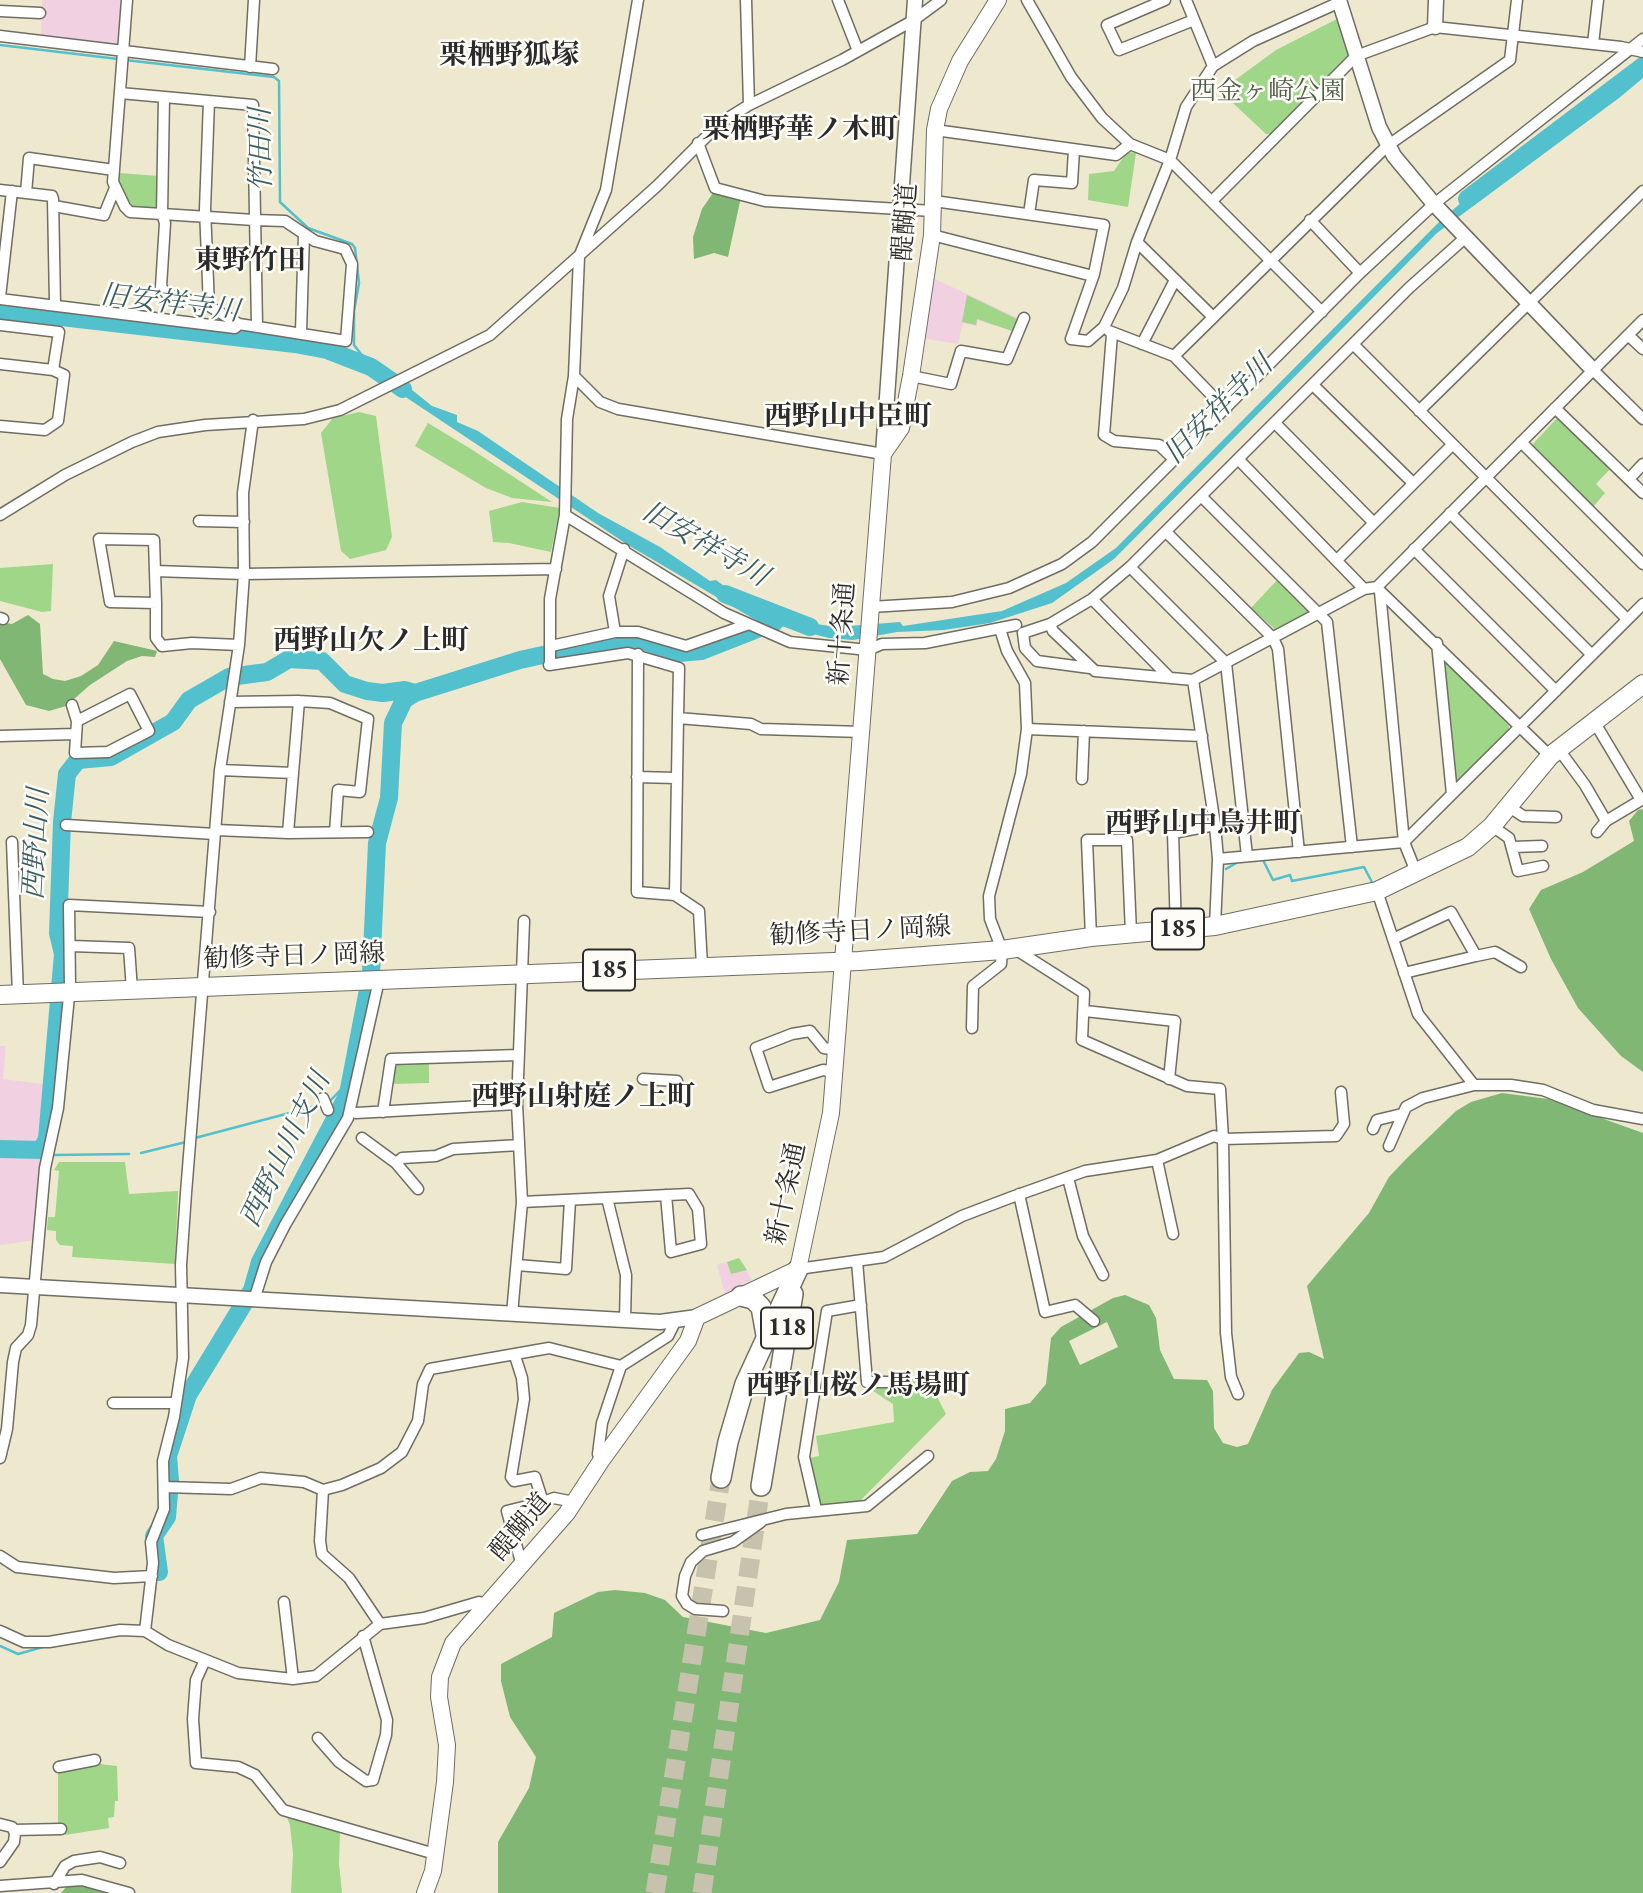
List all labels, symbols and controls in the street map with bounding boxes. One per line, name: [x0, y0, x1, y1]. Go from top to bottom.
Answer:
district label: 栗栖野狐塚: [439, 39, 579, 73]
park label: 西金ヶ崎公園: [1190, 76, 1346, 108]
water label: 竹田川: [244, 108, 280, 192]
district label: 栗栖野華ノ木町: [702, 113, 898, 147]
street label: 醍醐道: [888, 182, 924, 262]
district label: 東野竹田: [194, 244, 306, 278]
water label: 旧安祥寺川: [98, 279, 242, 329]
water label: 旧安祥寺川: [1158, 349, 1280, 471]
district label: 西野山中臣町: [764, 400, 932, 434]
water label: 旧安祥寺川: [636, 495, 774, 595]
street label: 新十条通: [824, 581, 862, 687]
district label: 西野山欠ノ上町: [273, 624, 469, 658]
water label: 西野山川: [17, 787, 57, 901]
district label: 西野山中鳥井町: [1105, 807, 1301, 841]
road number: 185: [1152, 909, 1204, 950]
street label: 勧修寺日ノ岡線: [768, 912, 952, 952]
street label: 勧修寺日ノ岡線: [203, 938, 385, 976]
road number: 185: [583, 950, 635, 990]
water label: 西野山川支川: [234, 1067, 338, 1233]
district label: 西野山射庭ノ上町: [471, 1080, 695, 1114]
street label: 新十条通: [761, 1140, 813, 1248]
road number: 118: [761, 1308, 813, 1348]
district label: 西野山桜ノ馬場町: [746, 1369, 970, 1403]
street label: 醍醐道: [484, 1487, 558, 1567]

